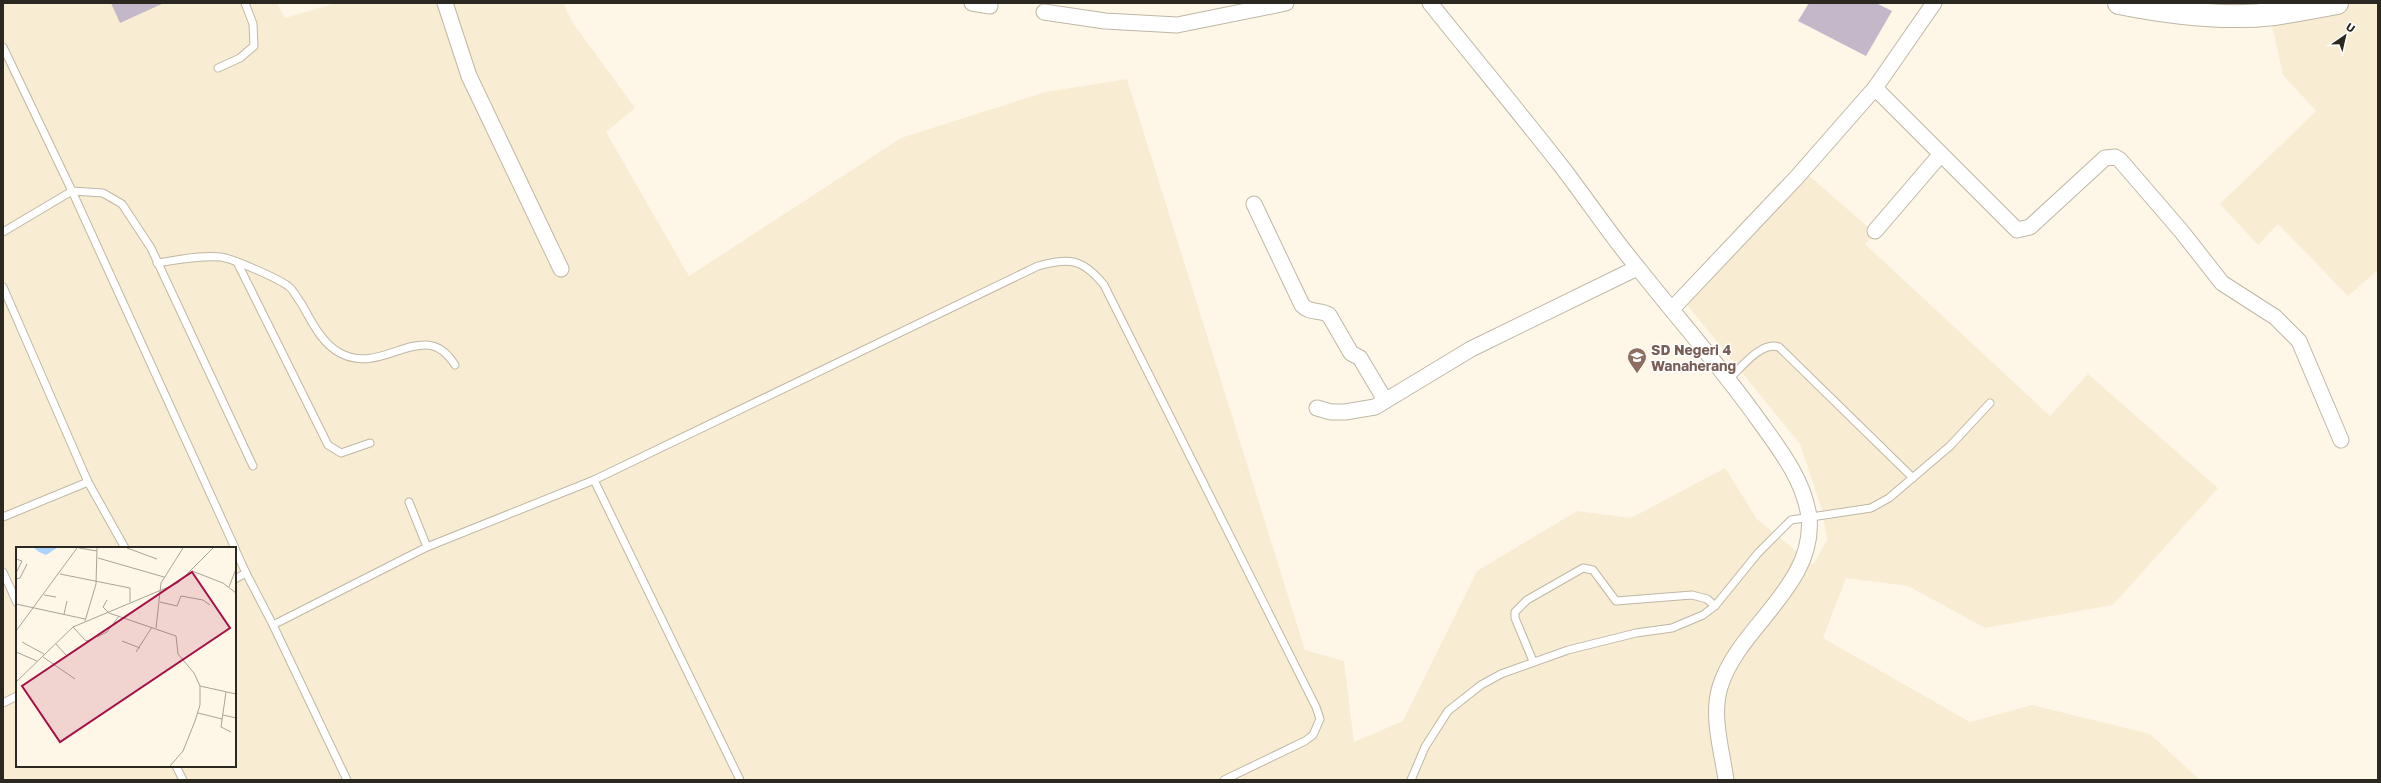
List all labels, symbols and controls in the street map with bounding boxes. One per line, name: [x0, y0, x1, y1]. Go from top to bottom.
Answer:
north arrow: [2325, 16, 2365, 56]
text: U: [2344, 20, 2358, 35]
place label: SD Negeri 4 Wanaherang: [1651, 341, 1736, 374]
school or university icon: SD Negeri 4 Wanaherang: [1626, 346, 1648, 374]
inset map: [16, 547, 236, 767]

